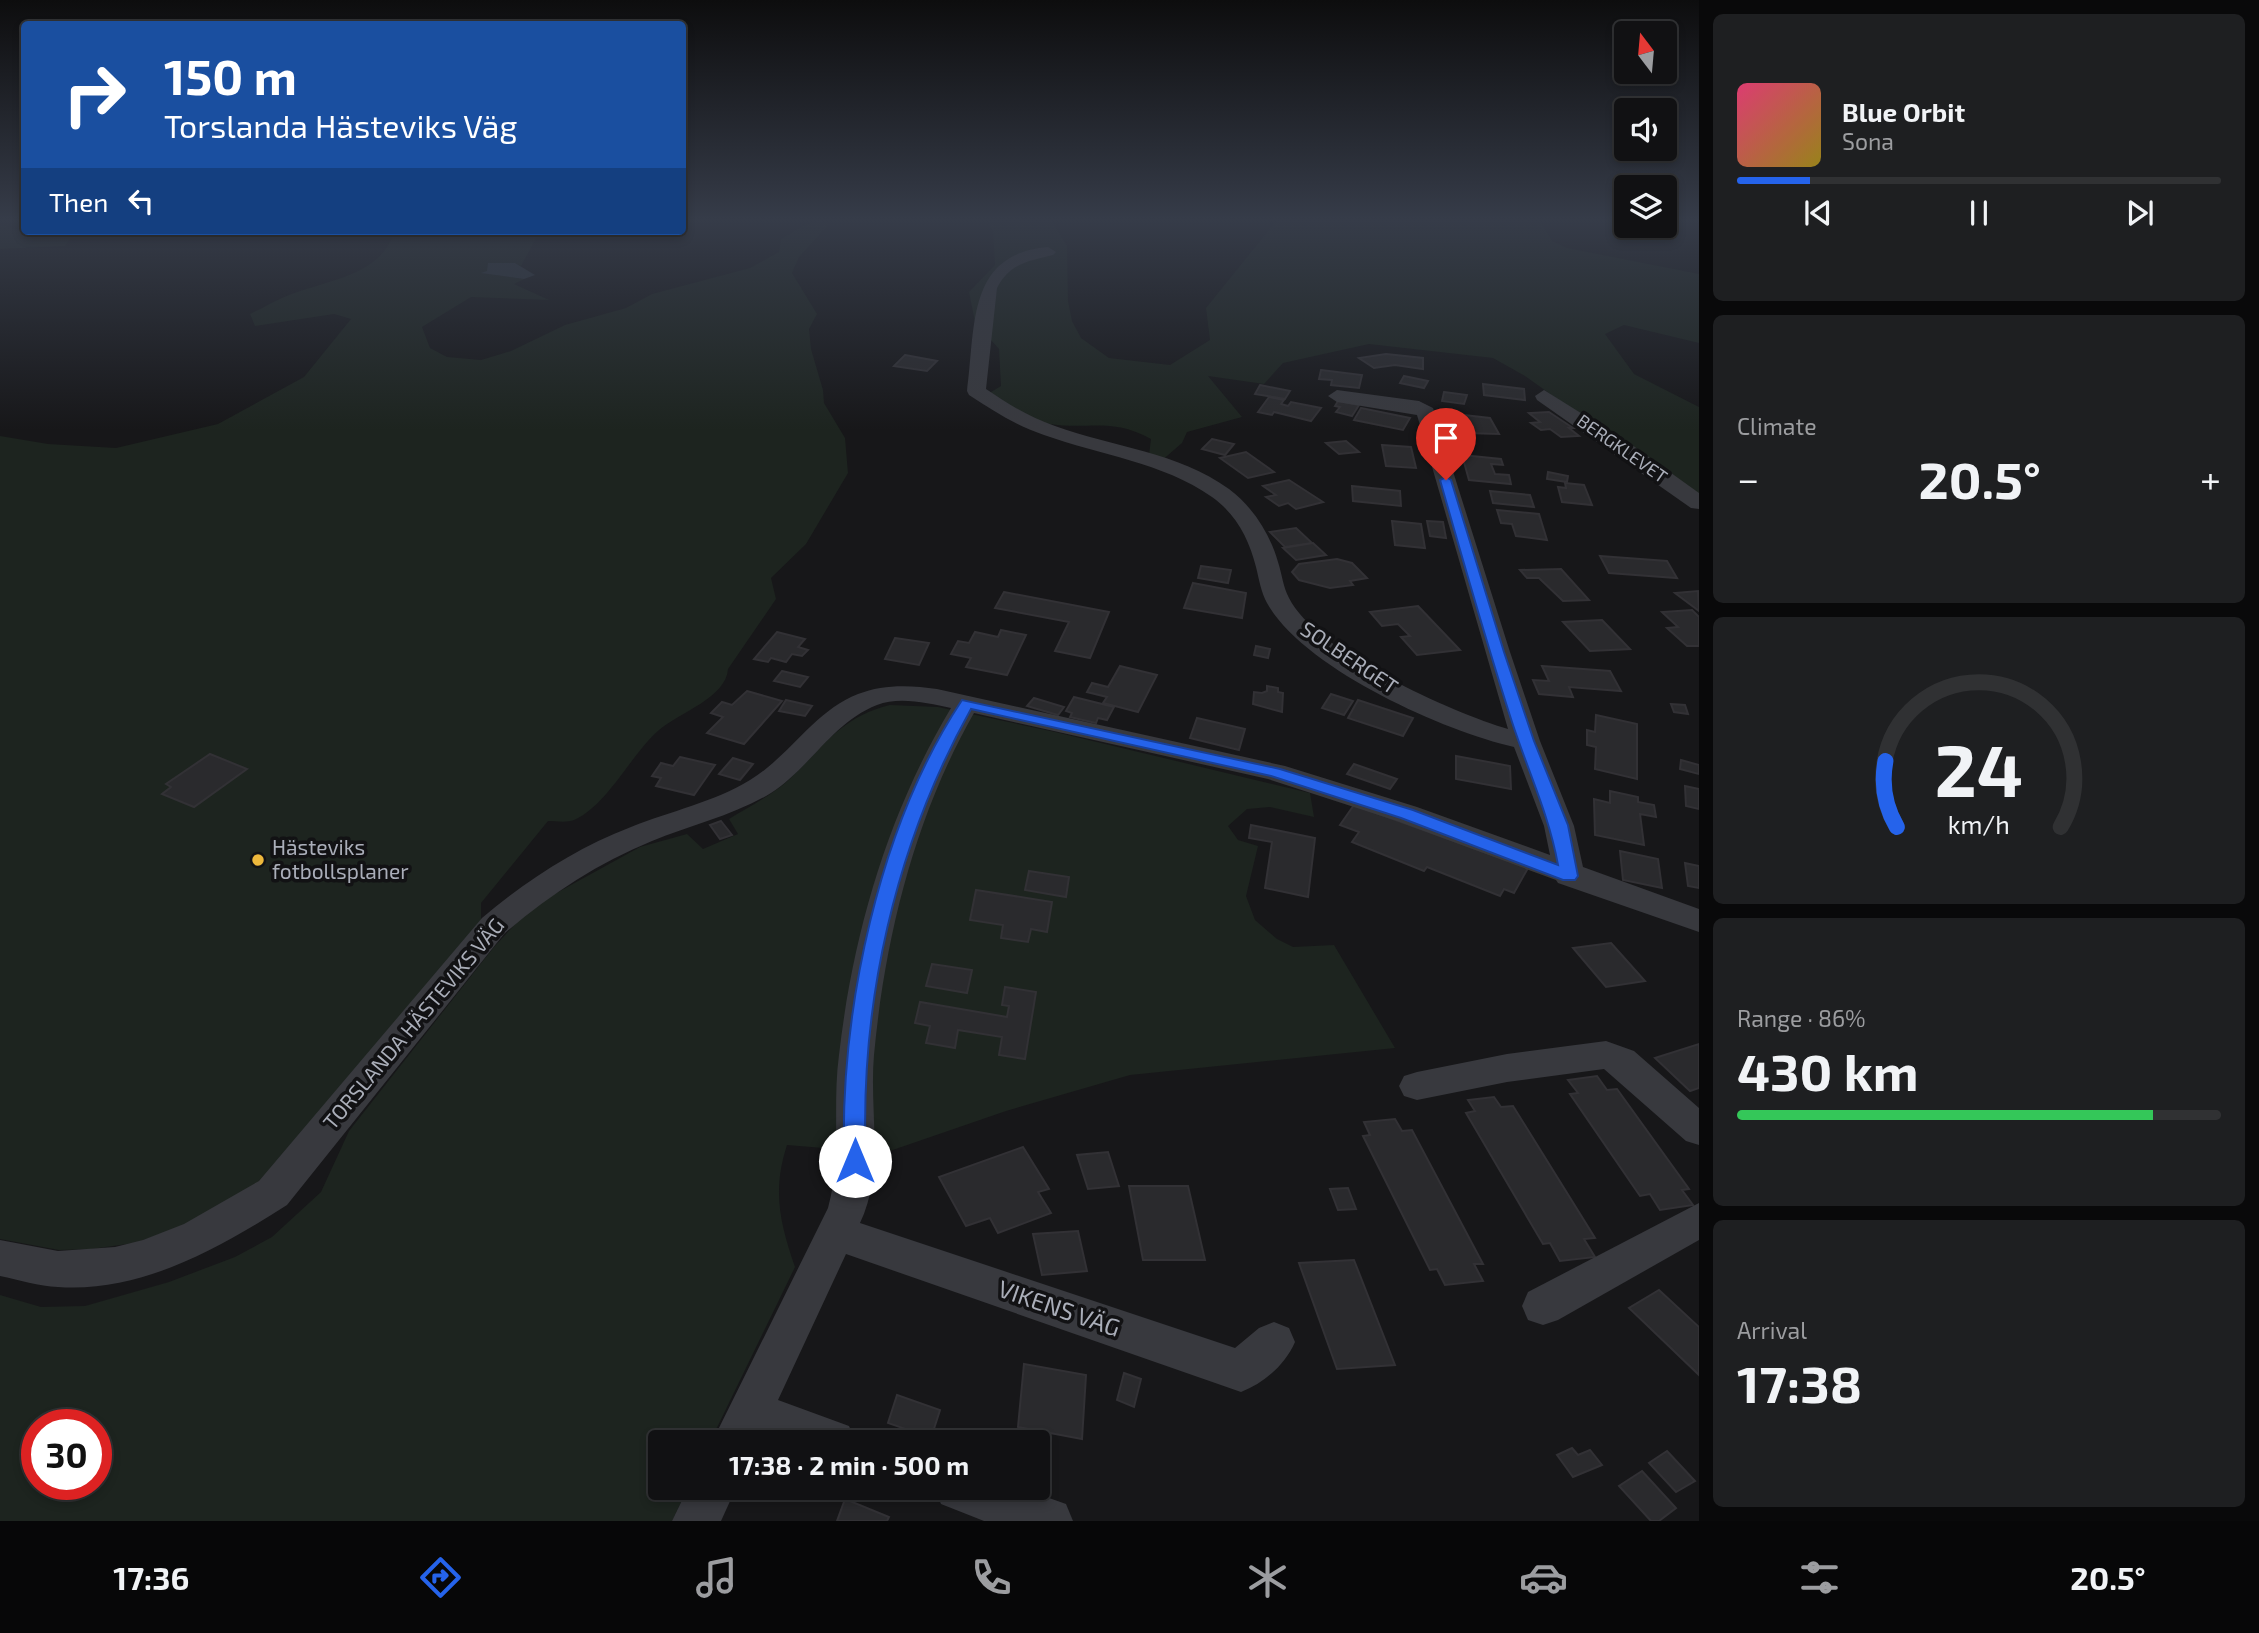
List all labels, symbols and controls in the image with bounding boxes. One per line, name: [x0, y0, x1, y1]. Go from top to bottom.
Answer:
north arrow: [1614, 21, 1676, 84]
map controls: [1614, 21, 1677, 238]
text: 150 m: [164, 46, 297, 105]
icon: right: [49, 49, 140, 140]
text: Blue Orbit: [1842, 96, 1965, 127]
button: sound: [1614, 98, 1677, 161]
text: Torslanda Hästeviks Väg: [164, 106, 517, 144]
text: Sona: [1842, 127, 1894, 155]
button: layers: [1614, 175, 1677, 238]
icon: left: [122, 182, 160, 220]
text: Then: [49, 186, 108, 217]
icon: previous: [1799, 194, 1837, 232]
icon: pause: [1960, 194, 1998, 232]
icon: next: [2121, 194, 2159, 232]
pin: [1416, 408, 1476, 480]
street label: BERGKLEVET: [1573, 409, 1672, 488]
text: Climate: [1737, 412, 1817, 440]
icon: arrive: [1427, 419, 1465, 457]
text: 20.5°: [1918, 447, 2041, 509]
text: −: [1737, 455, 1759, 501]
text: +: [2200, 455, 2221, 501]
street label: SOLBERGET: [1297, 615, 1403, 698]
text: 24: [1935, 724, 2023, 812]
text: km/h: [1948, 808, 2010, 838]
place label: Hästeviks fotbollsplaner: [272, 834, 409, 883]
marker: Hästeviks fotbollsplaner: [250, 852, 266, 868]
street label: TORSLANDA HÄSTEVIKS VÄG: [317, 912, 509, 1134]
text: Range · 86%: [1737, 1004, 1866, 1032]
text: 430 km: [1737, 1039, 1919, 1101]
position arrow: [818, 1124, 892, 1198]
street label: VIKENS VÄG: [995, 1273, 1124, 1342]
text: Arrival: [1737, 1316, 1807, 1344]
text: 17:38: [1737, 1351, 1862, 1413]
speed limit sign: 30: [21, 1409, 112, 1500]
text: 17:38 · 2 min · 500 m: [729, 1449, 969, 1480]
icon: directions: [416, 1553, 465, 1602]
icon: music: [692, 1553, 741, 1602]
icon: phone: [967, 1553, 1016, 1602]
icon: climate: [1243, 1553, 1292, 1602]
icon: car: [1519, 1553, 1568, 1602]
icon: filters: [1795, 1553, 1844, 1602]
text: 17:36: [113, 1558, 189, 1596]
text: 20.5°: [2070, 1558, 2146, 1596]

